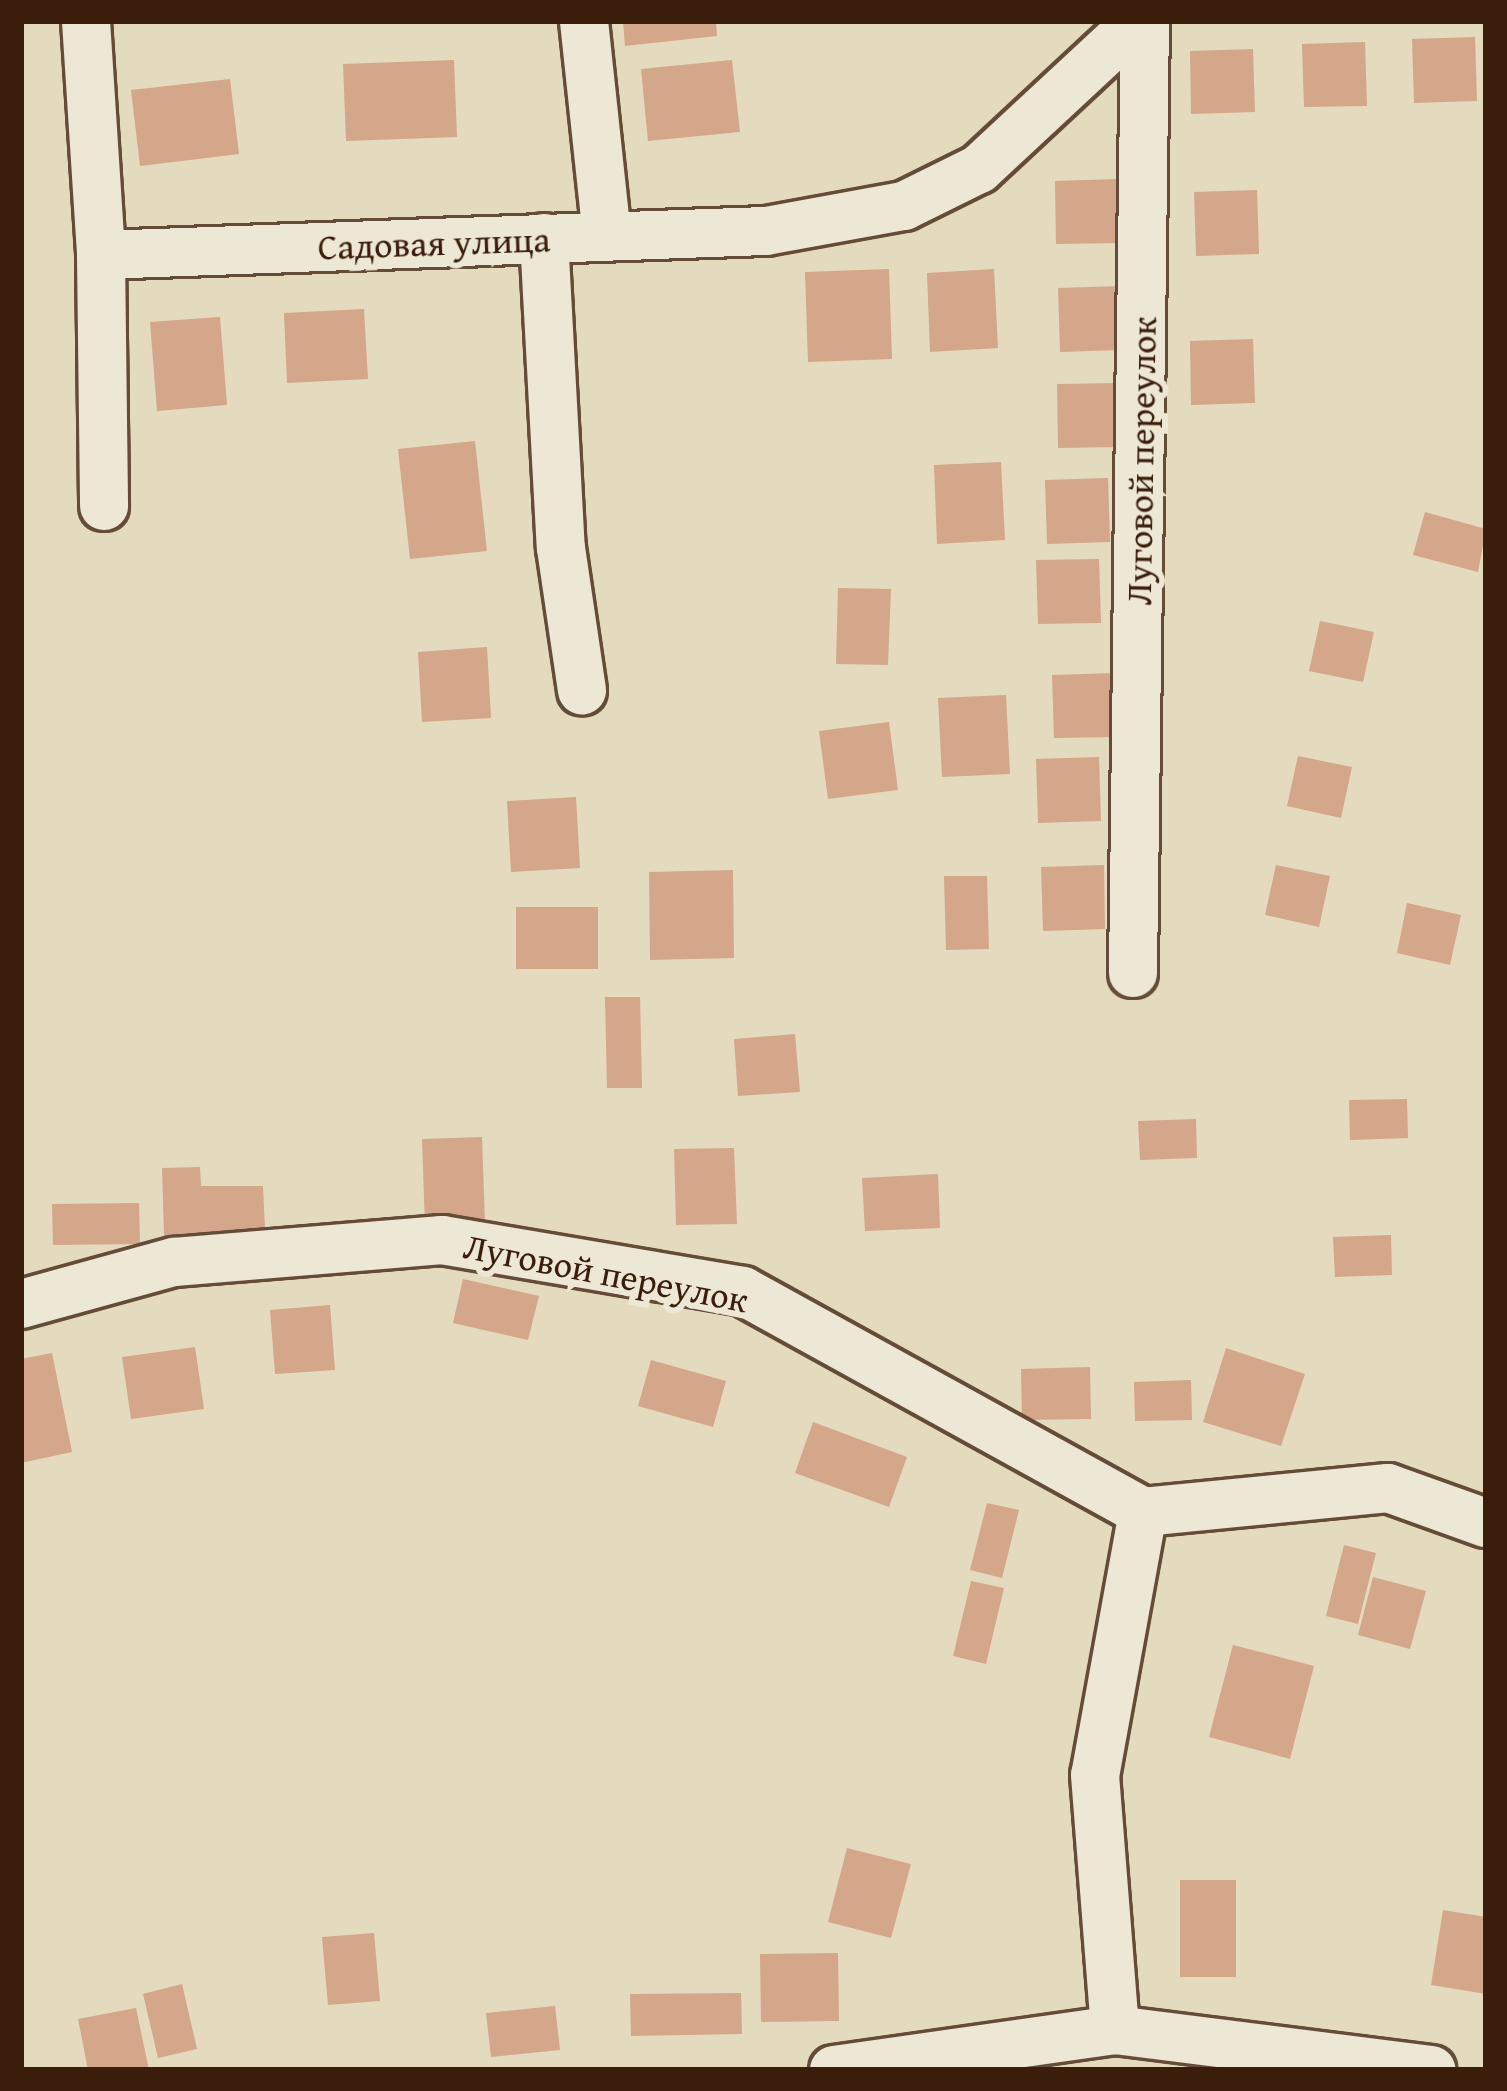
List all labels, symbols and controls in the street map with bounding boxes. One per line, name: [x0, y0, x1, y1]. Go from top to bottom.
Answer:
street label: Садовая улица: [317, 216, 551, 268]
street label: Луговой переулок: [1116, 316, 1164, 606]
street label: Луговой переулок: [460, 1223, 752, 1321]

